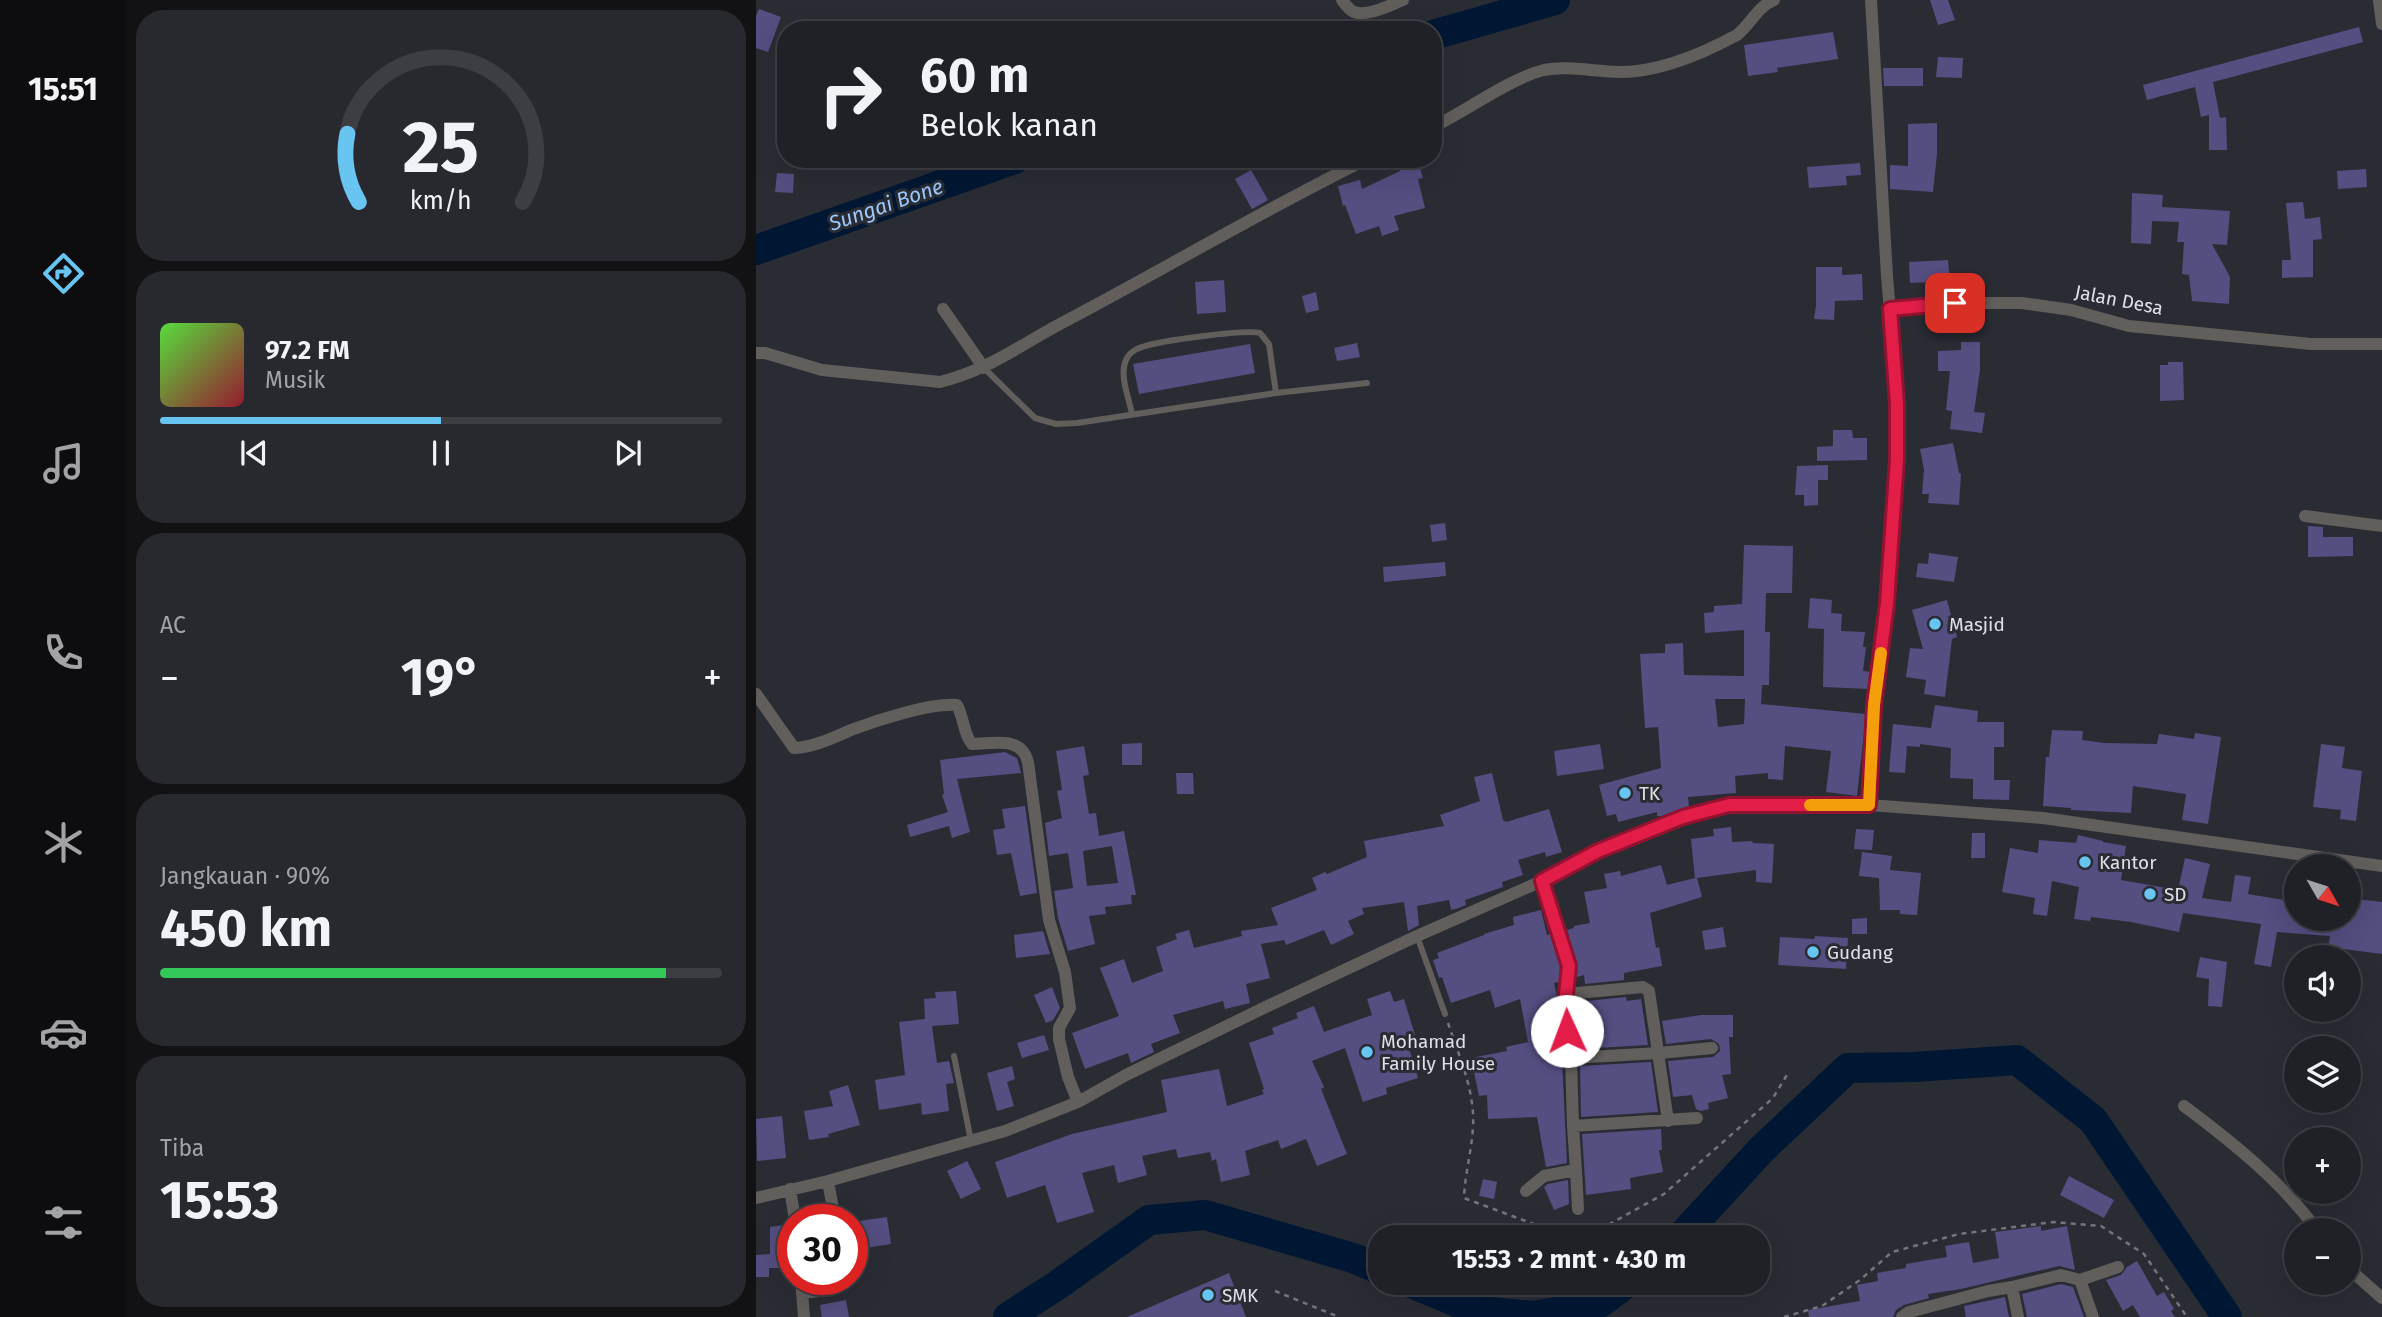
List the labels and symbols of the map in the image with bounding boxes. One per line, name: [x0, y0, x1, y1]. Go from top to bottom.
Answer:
water label: Sungai Bone: [825, 173, 947, 237]
pin: [1925, 273, 1985, 333]
street label: Jalan Desa: [2073, 280, 2165, 320]
place label: Masjid: [1949, 613, 2005, 636]
marker: Masjid: [1927, 616, 1943, 632]
place label: TK: [1639, 782, 1661, 805]
marker: TK: [1617, 785, 1633, 801]
place label: Kantor: [2099, 851, 2157, 874]
marker: Kantor: [2077, 854, 2093, 870]
north arrow: [2284, 854, 2361, 931]
place label: SD: [2164, 883, 2187, 906]
marker: SD: [2142, 886, 2158, 902]
place label: Gudang: [1827, 941, 1893, 964]
marker: Gudang: [1805, 944, 1821, 960]
position arrow: [1530, 994, 1604, 1068]
place label: Mohamad Family House: [1381, 1030, 1495, 1075]
marker: Mohamad Family House: [1359, 1044, 1375, 1060]
speed limit sign: 30: [777, 1204, 868, 1295]
place label: SMK: [1222, 1284, 1259, 1307]
marker: SMK: [1200, 1287, 1216, 1303]

